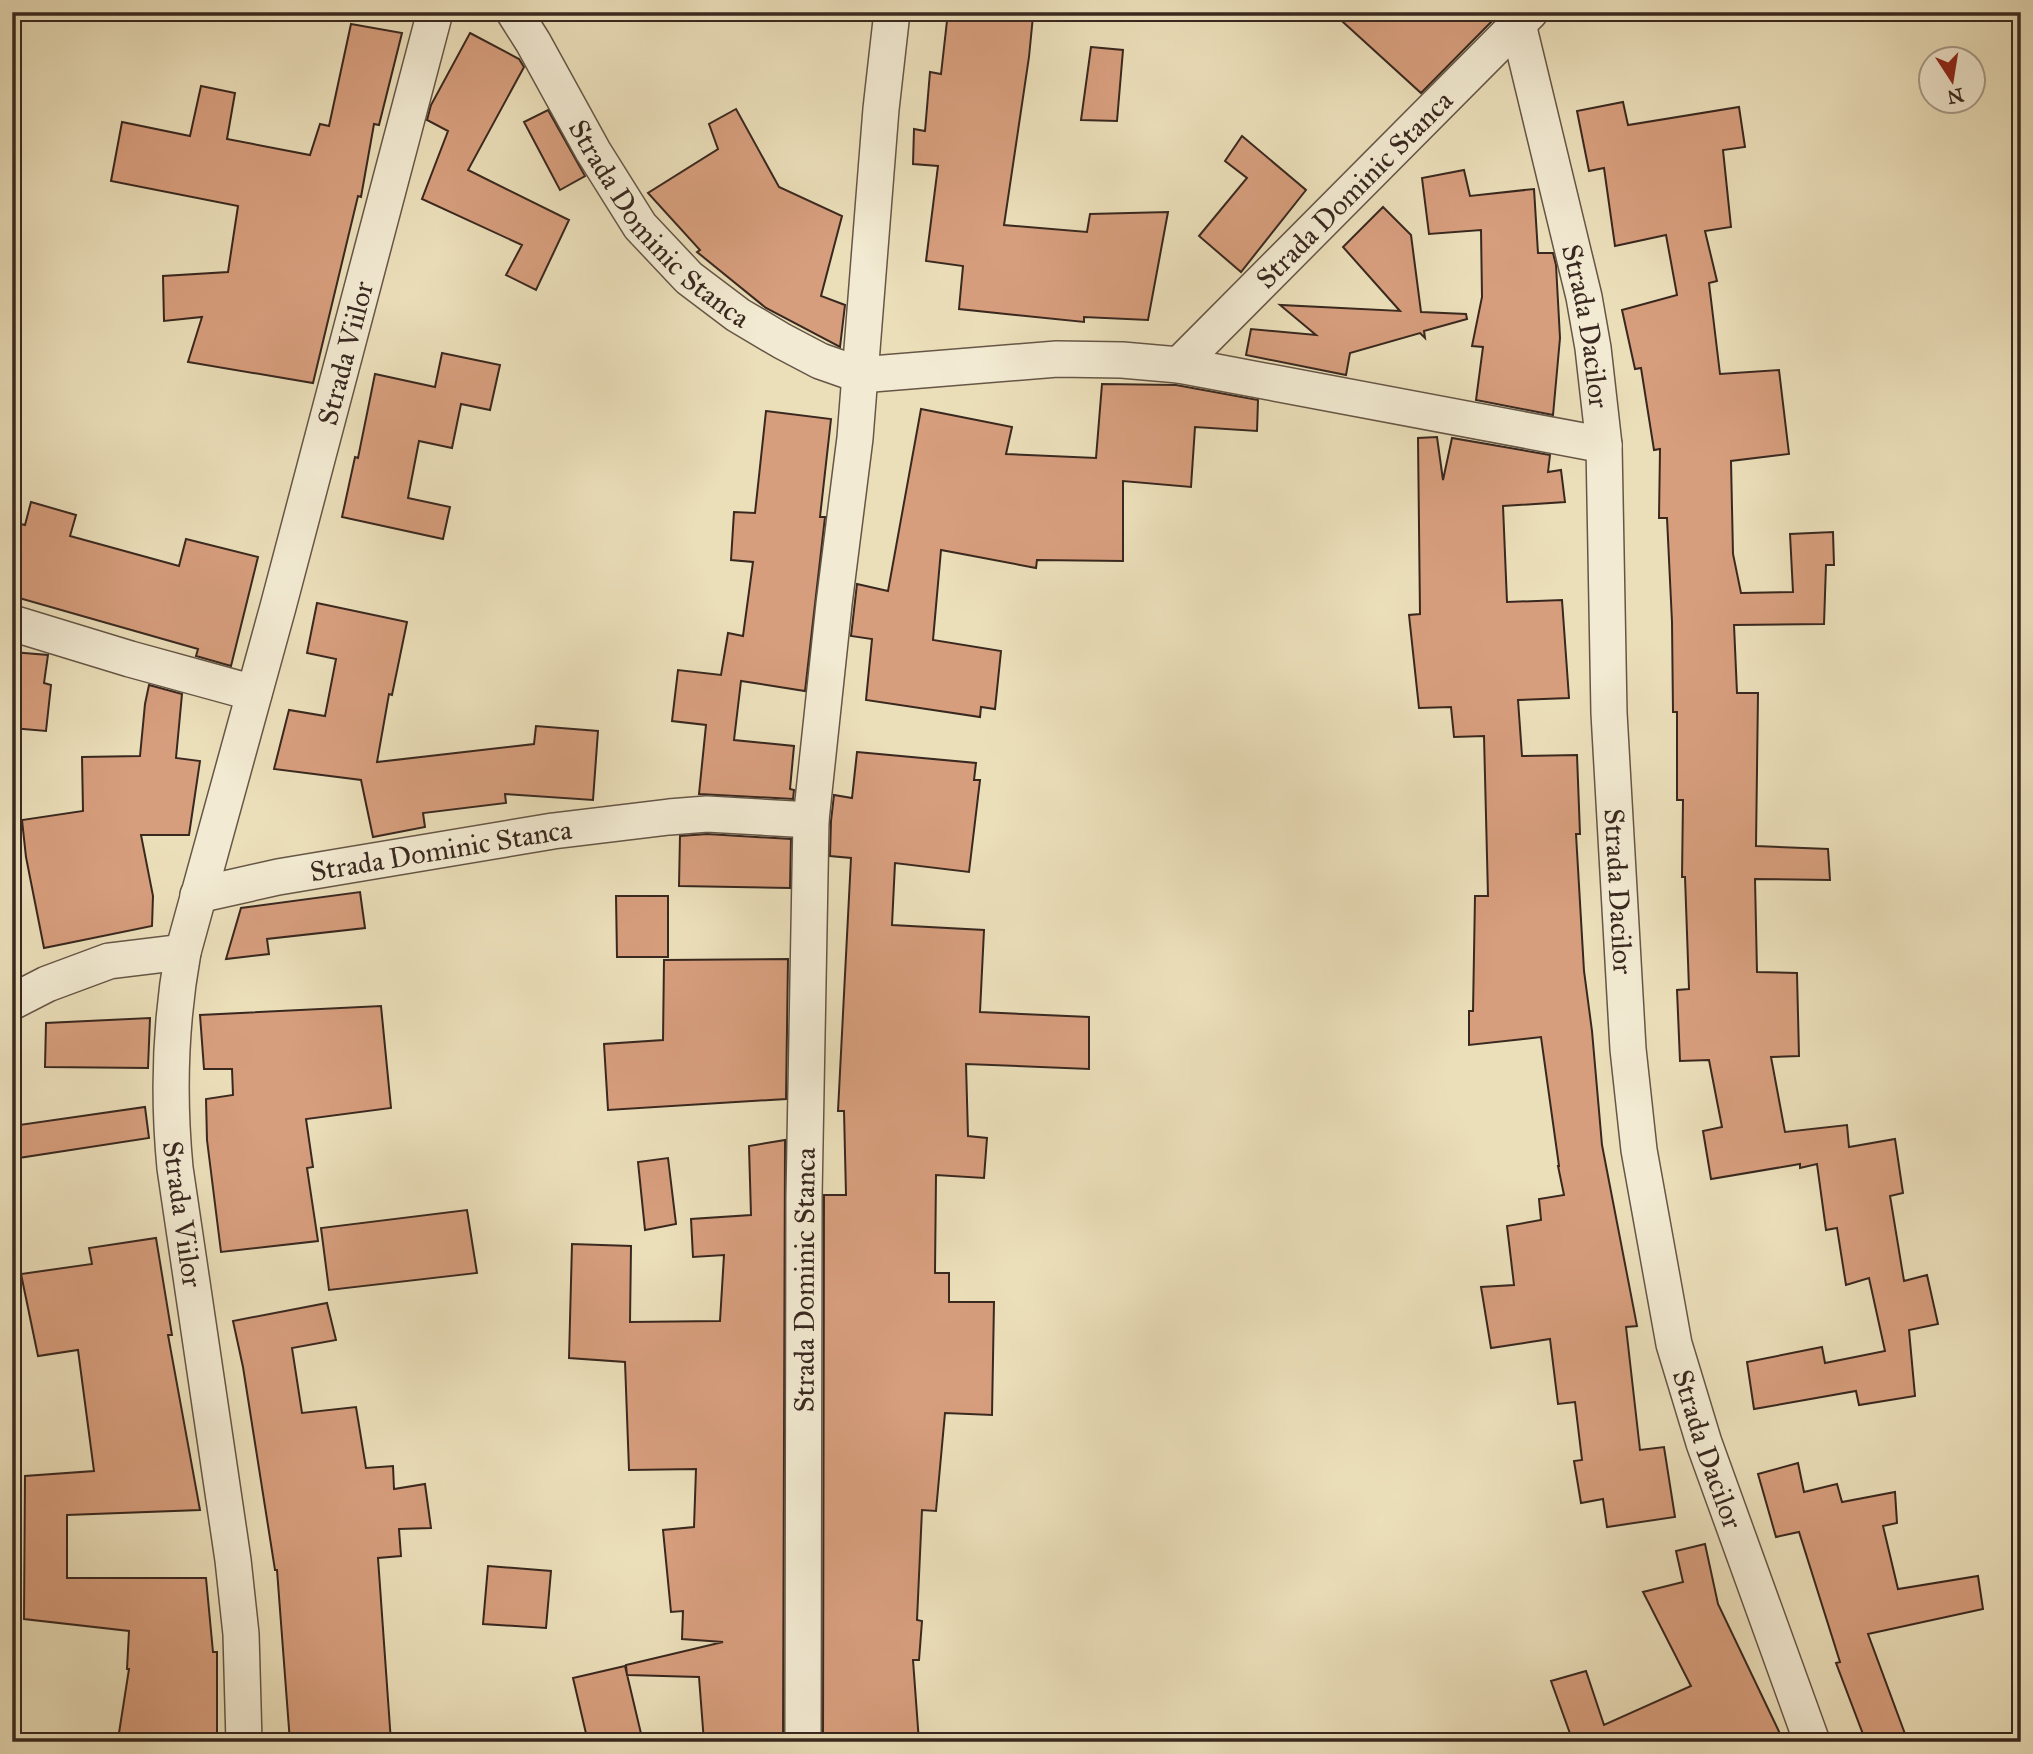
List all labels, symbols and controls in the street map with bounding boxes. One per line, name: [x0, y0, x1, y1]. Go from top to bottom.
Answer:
north arrow: [1918, 46, 1988, 116]
street label: Strada Dominic Stanca: [1248, 83, 1460, 296]
text: N: [1945, 83, 1966, 109]
street label: Strada Dominic Stanca: [561, 113, 756, 336]
street label: Strada Dacilor: [1554, 241, 1617, 410]
street label: Strada Viilor: [310, 277, 381, 429]
street label: Strada Dacilor: [1596, 808, 1641, 976]
street label: Strada Dominic Stanca: [307, 812, 574, 889]
street label: Strada Viilor: [155, 1139, 210, 1290]
street label: Strada Dominic Stanca: [787, 1147, 823, 1413]
street label: Strada Dacilor: [1665, 1365, 1751, 1534]

